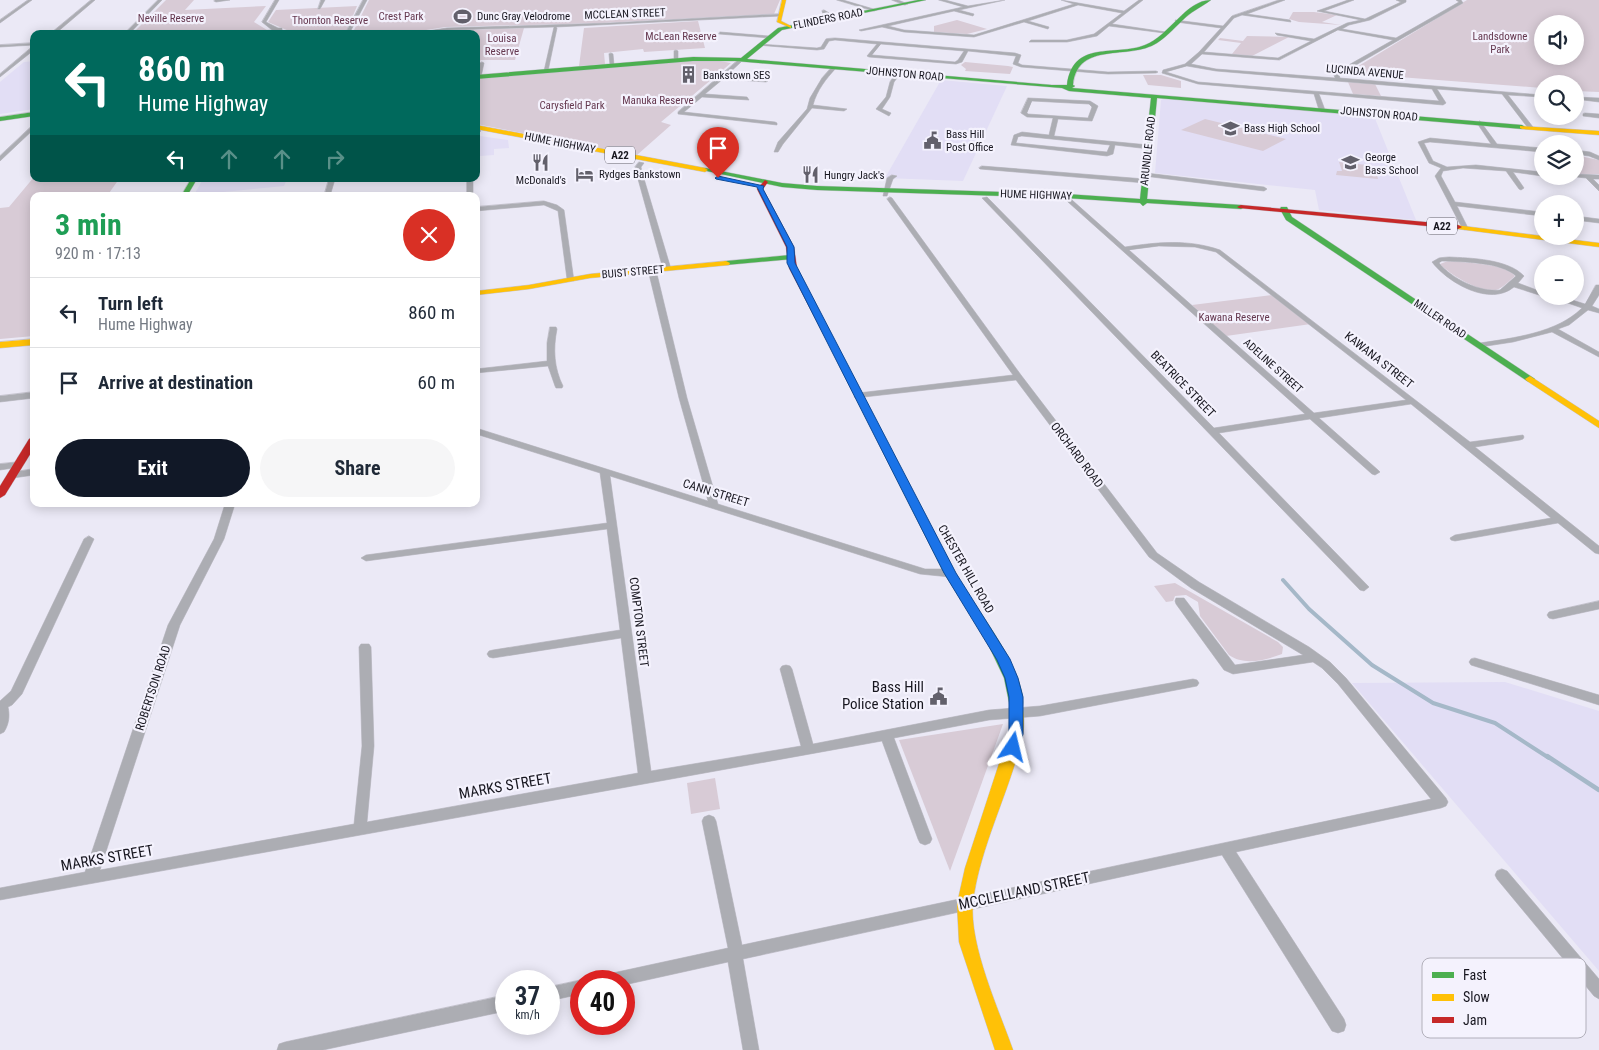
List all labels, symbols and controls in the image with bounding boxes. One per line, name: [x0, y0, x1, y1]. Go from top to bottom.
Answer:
sports icon: Dunc Gray Velodrome: [453, 6, 473, 26]
street label: MCCLEAN STREET: [584, 6, 666, 22]
street label: FLINDERS ROAD: [792, 6, 864, 32]
park label: Crest Park: [378, 10, 424, 23]
place label: Dunc Gray Velodrome: [477, 10, 570, 23]
park label: Neville Reserve: [138, 12, 204, 25]
park label: Thornton Reserve: [292, 14, 368, 27]
map controls: [1534, 15, 1584, 305]
button: sound: [1534, 15, 1584, 65]
park label: McLean Reserve: [645, 30, 717, 43]
park label: Landsdowne Park: [1473, 30, 1527, 56]
park label: Louisa Reserve: [485, 32, 519, 58]
text: 860 m: [138, 49, 225, 90]
icon: left: [55, 50, 120, 115]
street label: LUCINDA AVENUE: [1326, 62, 1405, 82]
street label: JOHNSTON ROAD: [866, 64, 944, 84]
building icon: Bankstown SES: [679, 65, 699, 85]
place label: Bankstown SES: [703, 69, 770, 82]
button: search: [1534, 75, 1584, 125]
text: Hume Highway: [138, 91, 268, 116]
park label: Manuka Reserve: [622, 94, 694, 107]
park label: Carysfield Park: [539, 99, 605, 112]
street label: JOHNSTON ROAD: [1340, 104, 1418, 124]
street label: ARUNDLE ROAD: [1138, 116, 1158, 186]
school or university icon: Bass High School: [1220, 118, 1240, 138]
place label: Bass High School: [1244, 122, 1320, 135]
pin: [697, 127, 739, 178]
place label: Bass Hill Post Office: [946, 128, 993, 154]
street label: HUME HIGHWAY: [523, 130, 597, 156]
public building icon: Bass Hill Post Office: [922, 130, 942, 150]
icon: arrive: [704, 134, 732, 162]
button: layers: [1534, 135, 1584, 185]
icon: left: [162, 145, 190, 173]
icon: ahead: [215, 145, 243, 173]
icon: ahead: [268, 145, 296, 173]
icon: right: [321, 145, 349, 173]
road number: A22: [605, 146, 635, 164]
place label: George Bass School: [1365, 151, 1419, 177]
restaurant icon: McDonald's: [531, 152, 551, 172]
school or university icon: George Bass School: [1341, 153, 1361, 173]
hotel icon: Rydges Bankstown: [575, 164, 595, 184]
restaurant icon: Hungry Jack's: [800, 165, 820, 185]
place label: Rydges Bankstown: [599, 168, 681, 181]
place label: Hungry Jack's: [824, 169, 885, 182]
place label: McDonald's: [516, 174, 566, 187]
street label: HUME HIGHWAY: [1000, 187, 1072, 203]
button: +: [1534, 195, 1584, 245]
text: 3 min: [55, 207, 122, 242]
button: close: [403, 209, 455, 261]
road number: A22: [1427, 218, 1457, 235]
text: 920 m · 17:13: [55, 244, 141, 263]
button: −: [1534, 255, 1584, 305]
street label: BUIST STREET: [601, 263, 665, 281]
text: Turn left: [98, 292, 163, 315]
street label: MILLER ROAD: [1411, 297, 1469, 341]
icon: left: [55, 299, 83, 327]
text: 860 m: [408, 301, 455, 324]
park label: Kawana Reserve: [1198, 311, 1270, 324]
text: Hume Highway: [98, 315, 193, 334]
street label: KAWANA STREET: [1342, 329, 1416, 391]
street label: ADELINE STREET: [1241, 336, 1305, 396]
street label: BEATRICE STREET: [1148, 348, 1218, 420]
icon: arrive: [55, 369, 83, 397]
text: Arrive at destination: [98, 371, 253, 394]
text: 60 m: [418, 371, 455, 394]
street label: ORCHARD ROAD: [1048, 420, 1106, 490]
button: Exit: [55, 439, 250, 497]
button: Share: [260, 439, 455, 497]
street label: CANN STREET: [681, 476, 751, 510]
street label: CHESTER HILL ROAD: [935, 522, 997, 616]
street label: COMPTON STREET: [627, 576, 651, 668]
street label: ROBERTSON ROAD: [133, 643, 173, 732]
place label: Bass Hill Police Station: [842, 678, 924, 713]
public building icon: Bass Hill Police Station: [928, 686, 948, 706]
position arrow: [986, 720, 1038, 772]
street label: MARKS STREET: [457, 769, 553, 803]
street label: MARKS STREET: [59, 841, 155, 875]
street label: MCCLELLAND STREET: [957, 868, 1091, 914]
legend: [1422, 958, 1586, 1038]
text: Fast: [1463, 967, 1487, 983]
speed limit sign: 40: [570, 970, 635, 1035]
text: 37: [515, 982, 540, 1011]
text: Slow: [1463, 989, 1490, 1005]
text: km/h: [515, 1008, 540, 1022]
text: Jam: [1463, 1012, 1487, 1028]

